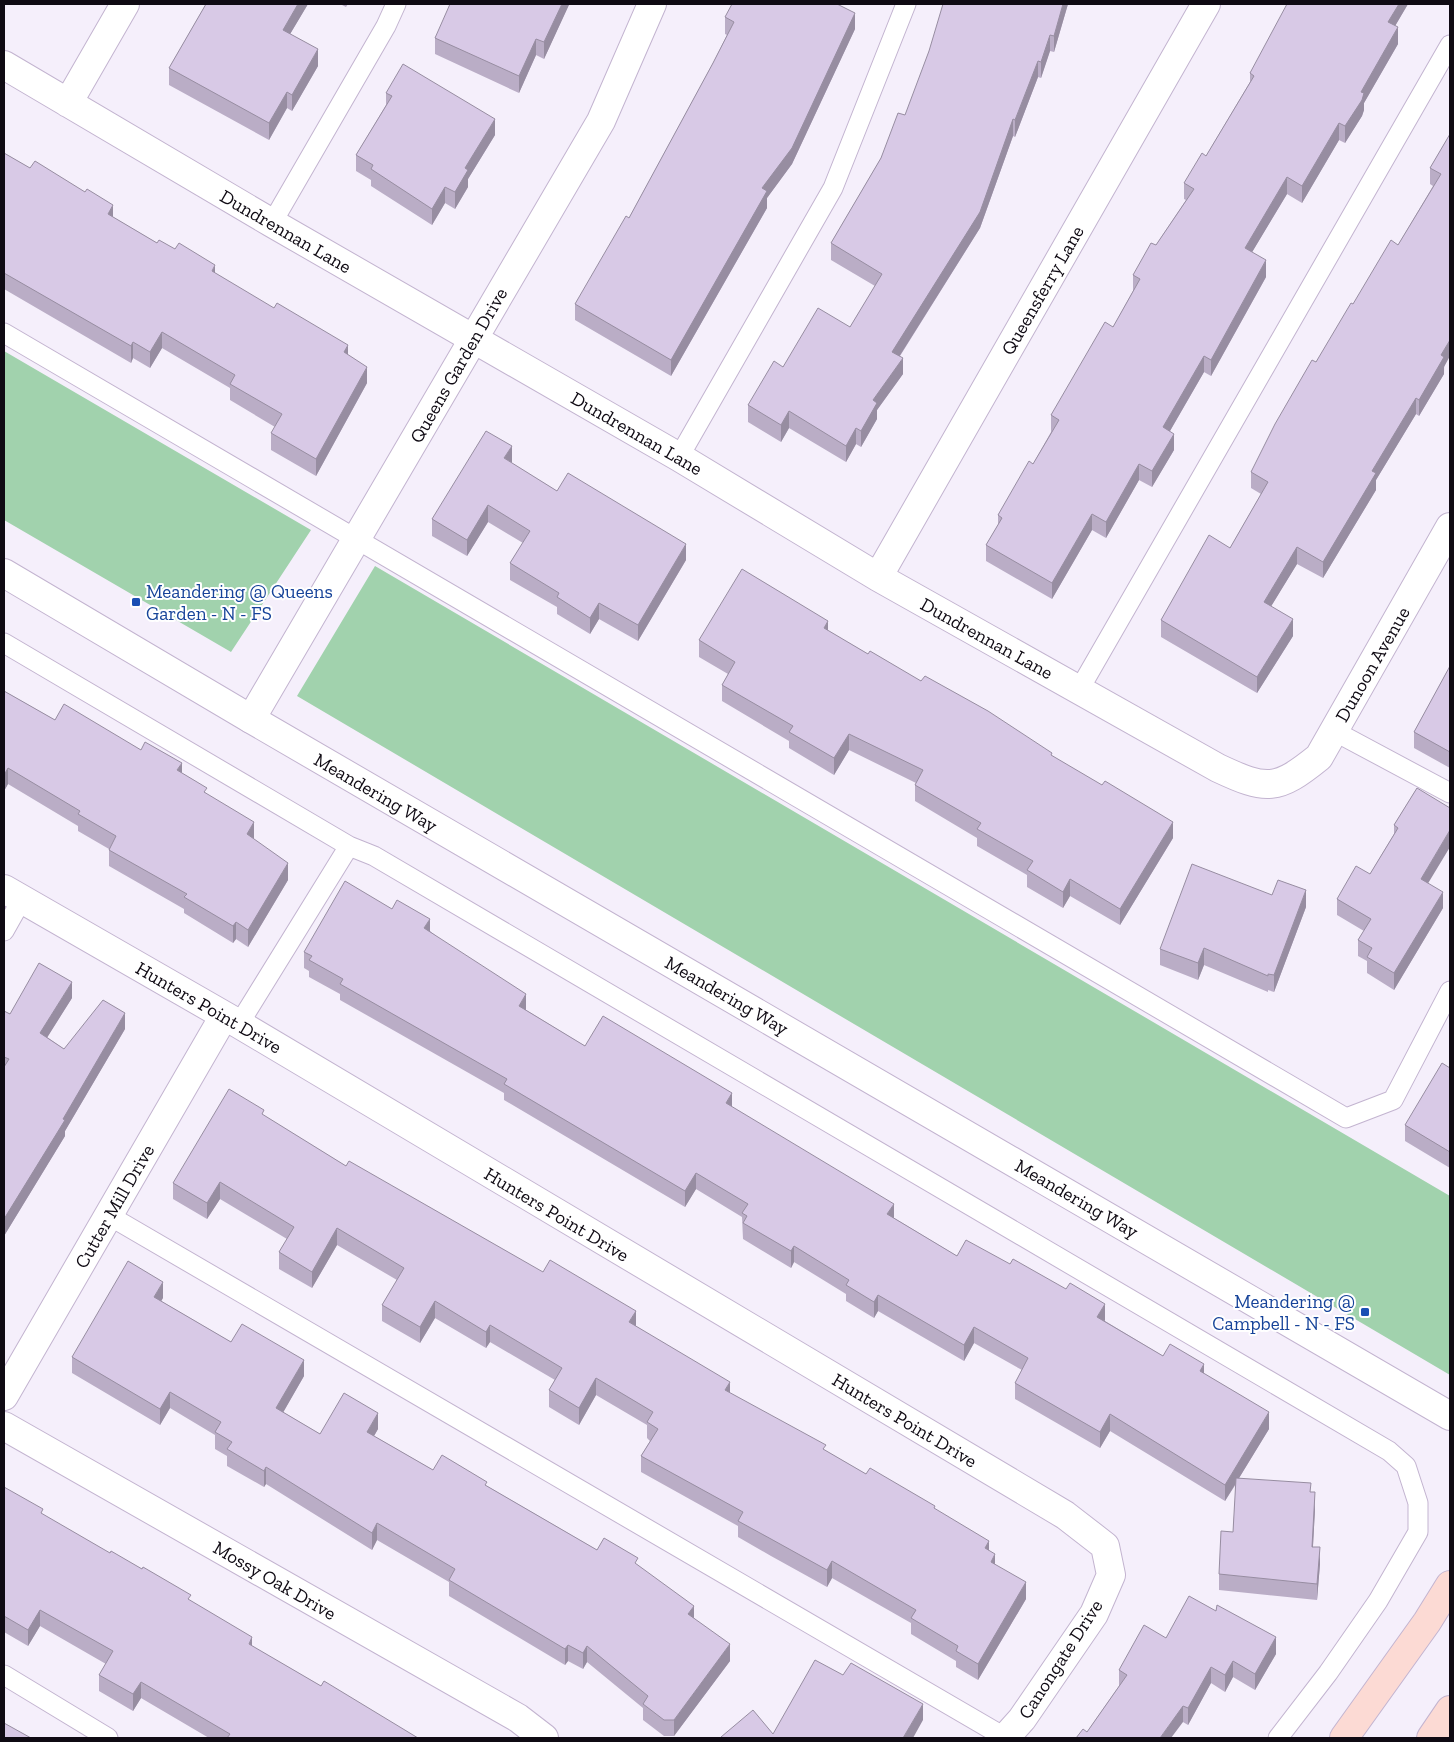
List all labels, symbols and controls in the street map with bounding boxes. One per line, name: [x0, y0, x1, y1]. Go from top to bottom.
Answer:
street label: Dundrennan Lane: [216, 185, 356, 278]
street label: Queensferry Lane: [996, 221, 1089, 359]
street label: Queens Garden Drive: [405, 283, 512, 447]
street label: Dundrennan Lane: [567, 387, 707, 480]
place label: Meandering @ Queens Garden - N - FS: [146, 580, 333, 625]
street label: Dundrennan Lane: [917, 593, 1057, 684]
marker: Meandering @ Queens Garden - N - FS: [130, 596, 142, 608]
street label: Dunoon Avenue: [1330, 602, 1415, 726]
street label: Meandering Way: [310, 748, 442, 837]
street label: Meandering Way: [661, 951, 793, 1040]
street label: Hunters Point Drive: [132, 956, 286, 1059]
street label: Cutter Mill Drive: [70, 1140, 159, 1272]
street label: Meandering Way: [1011, 1154, 1143, 1243]
street label: Hunters Point Drive: [480, 1162, 633, 1267]
place label: Meandering @ Campbell - N - FS: [1212, 1290, 1355, 1335]
marker: Meandering @ Campbell - N - FS: [1359, 1306, 1371, 1318]
street label: Hunters Point Drive: [828, 1368, 981, 1473]
street label: Mossy Oak Drive: [209, 1536, 340, 1625]
street label: Canongate Drive: [1013, 1595, 1108, 1723]

